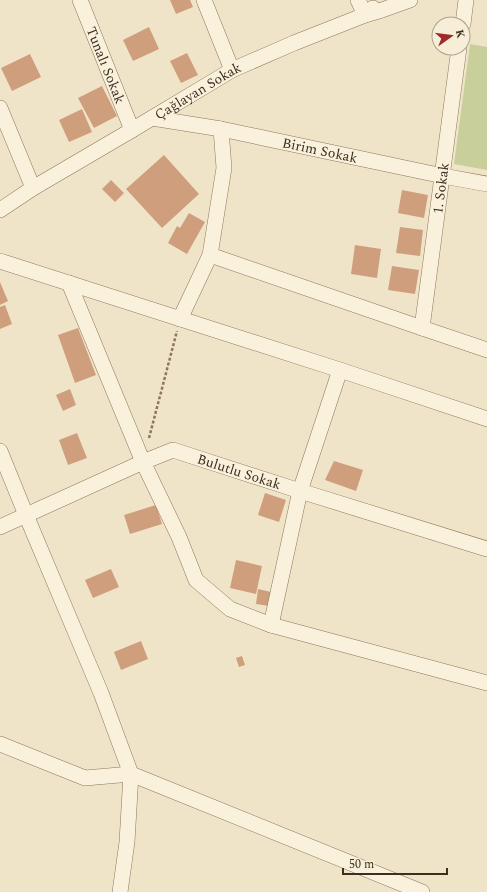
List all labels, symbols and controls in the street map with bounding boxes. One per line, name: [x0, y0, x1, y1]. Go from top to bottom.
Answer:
north arrow: [431, 16, 471, 56]
street label: Tunalı Sokak: [81, 23, 130, 107]
text: K: [451, 28, 470, 40]
street label: Çağlayan Sokak: [150, 57, 245, 125]
street label: Birim Sokak: [280, 132, 360, 169]
street label: 1. Sokak: [427, 161, 455, 215]
street label: Bulutlu Sokak: [194, 449, 284, 495]
scale bar: [343, 850, 447, 876]
text: 50 m: [349, 855, 374, 874]

